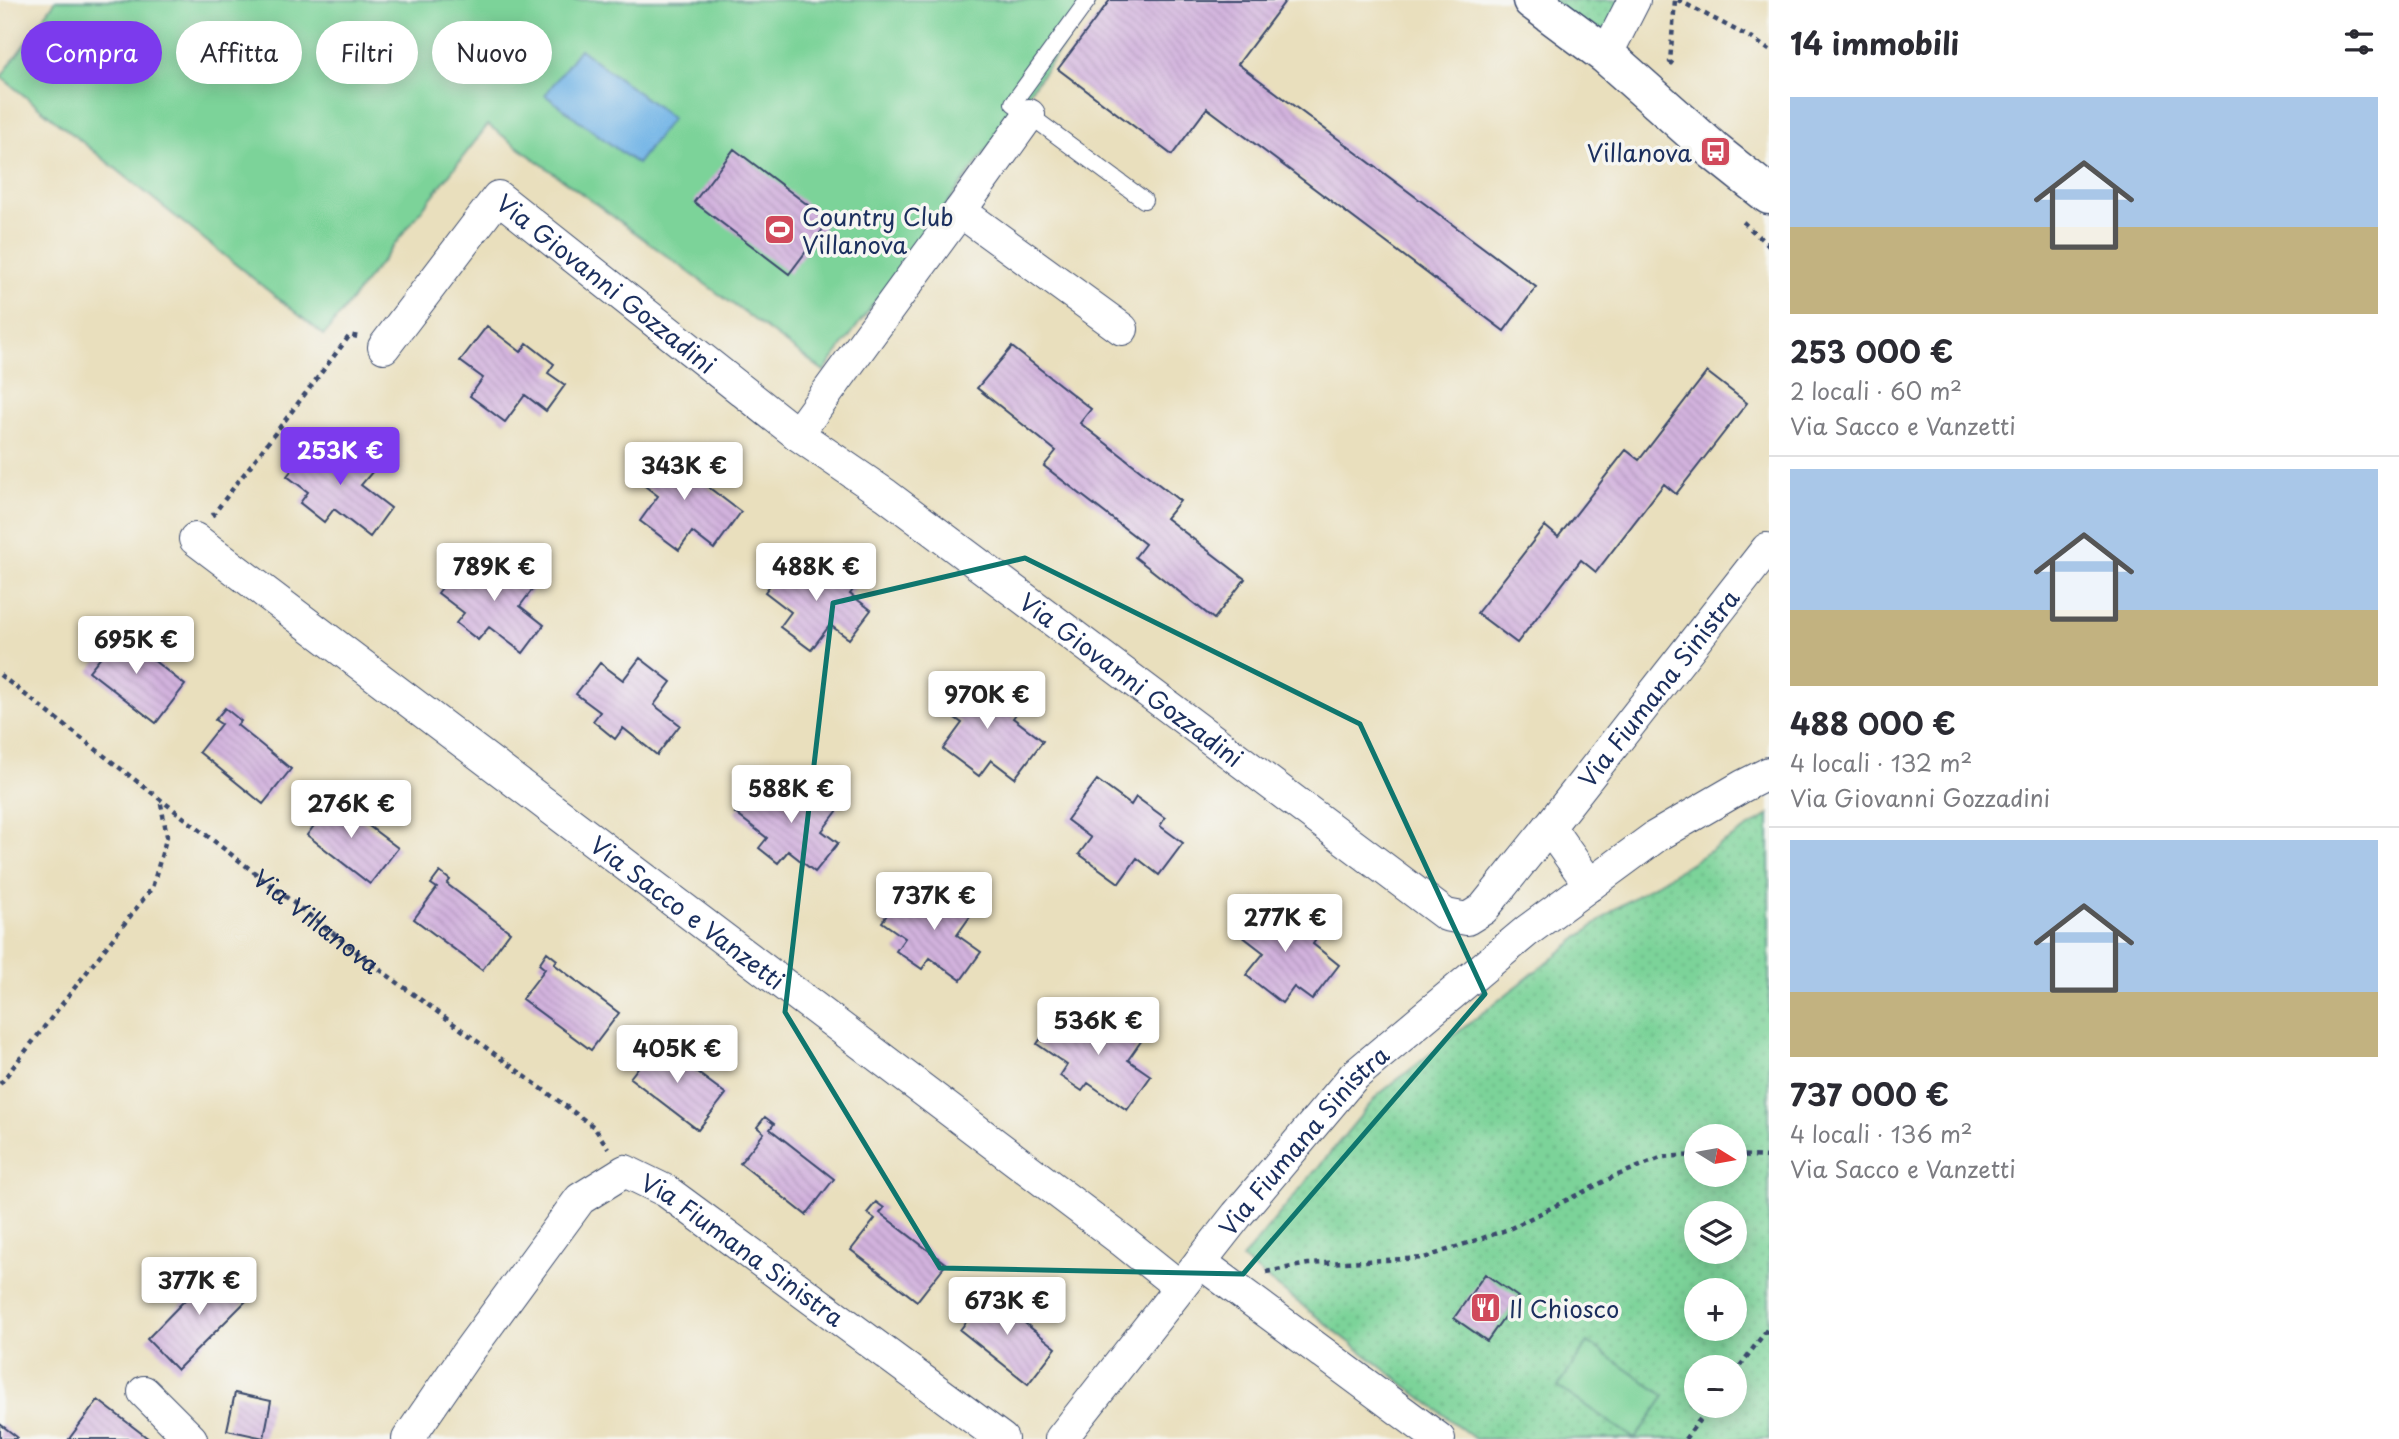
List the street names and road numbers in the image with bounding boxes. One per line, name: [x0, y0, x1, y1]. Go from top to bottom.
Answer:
street label: Via Giovanni Gozzadini: [489, 185, 724, 382]
street label: Via Fiumana Sinistra: [1569, 581, 1748, 795]
street label: Via Giovanni Gozzadini: [1012, 583, 1251, 775]
street label: Via Sacco e Vanzetti: [583, 826, 793, 997]
street label: Via Villanova: [246, 860, 388, 982]
street label: Via Fiumana Sinistra: [1210, 1036, 1397, 1243]
street label: Via Fiumana Sinistra: [635, 1164, 852, 1335]

